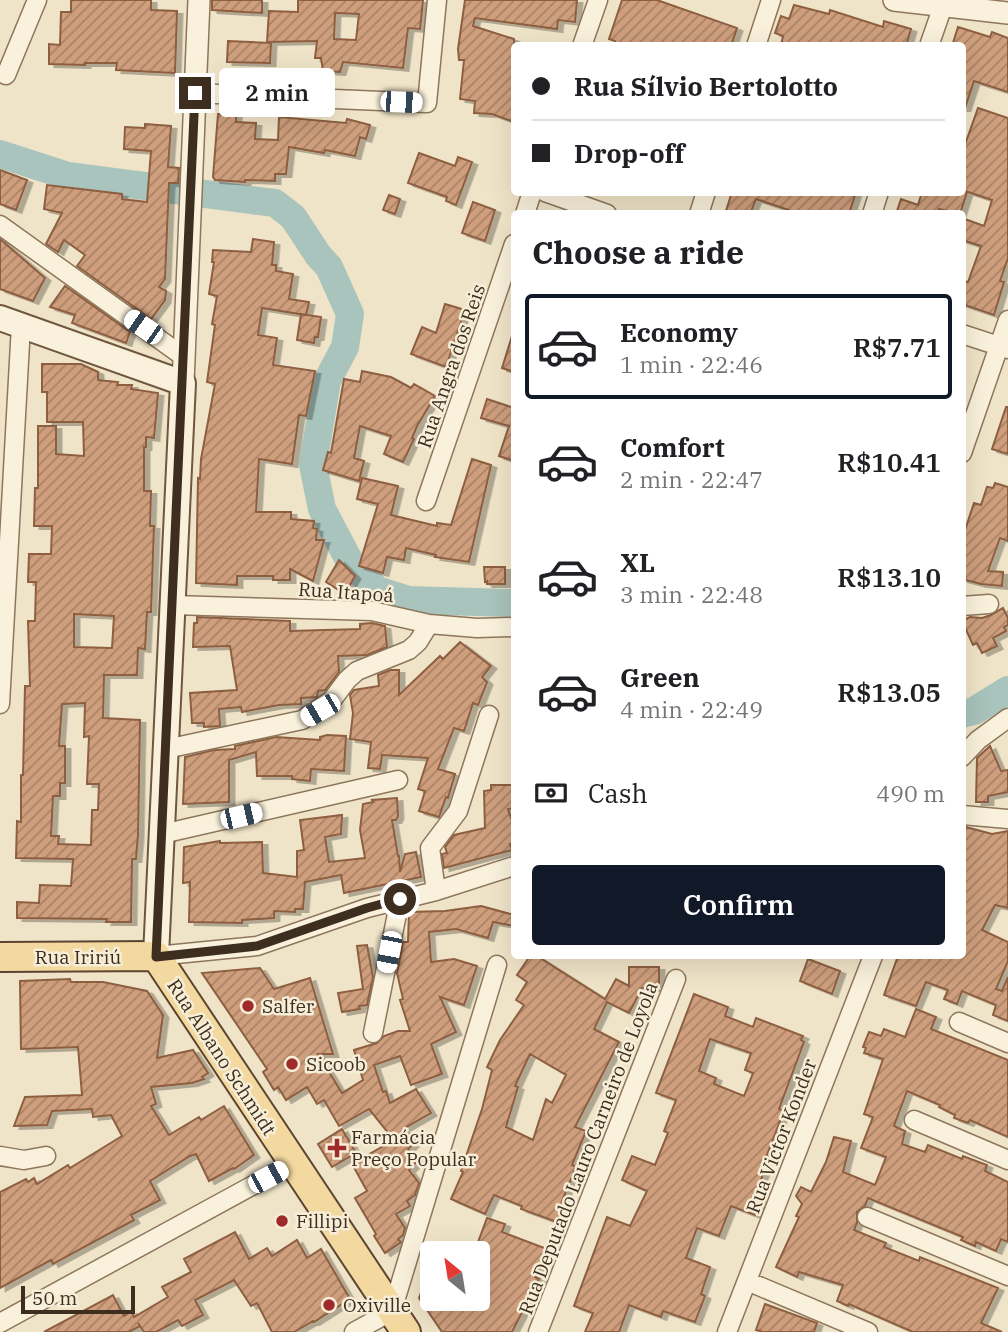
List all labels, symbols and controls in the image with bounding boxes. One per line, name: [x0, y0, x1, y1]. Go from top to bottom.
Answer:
callout: 2 min: [220, 68, 335, 118]
text: Rua Sílvio Bertolotto: [574, 69, 838, 103]
route end: [179, 77, 211, 109]
text: 2 min: [245, 77, 309, 107]
car: [380, 91, 423, 113]
text: Drop-off: [574, 136, 685, 170]
text: Choose a ride: [532, 231, 744, 273]
street label: Rua Angra dos Reis: [412, 281, 490, 451]
car: [120, 306, 167, 348]
icon: car: [536, 315, 599, 378]
text: Economy: [620, 315, 738, 349]
text: R$7.71: [853, 330, 941, 364]
text: 1 min · 22:46: [620, 349, 763, 379]
icon: car: [536, 430, 599, 493]
text: Comfort: [620, 430, 725, 464]
text: R$10.41: [837, 445, 941, 479]
text: 2 min · 22:47: [620, 464, 763, 494]
icon: car: [536, 545, 599, 608]
text: XL: [620, 545, 655, 579]
text: R$13.10: [837, 560, 941, 594]
street label: Rua Itapoá: [297, 577, 395, 607]
text: 3 min · 22:48: [620, 579, 763, 609]
icon: car: [536, 660, 599, 723]
text: Green: [620, 660, 700, 694]
text: R$13.05: [837, 675, 941, 709]
car: [297, 690, 344, 730]
text: 4 min · 22:49: [620, 694, 763, 724]
icon: cash: [532, 774, 570, 812]
text: Cash: [588, 776, 648, 810]
text: 490 m: [876, 778, 945, 808]
car: [219, 801, 264, 831]
button: Confirm: [532, 865, 945, 945]
route start: [384, 883, 416, 915]
car: [375, 929, 404, 975]
street label: Rua Iririú: [35, 945, 121, 969]
street label: Rua Albano Schmidt: [162, 974, 282, 1140]
street label: Rua Deputado Lauro Carneiro de Loyola: [513, 978, 663, 1318]
place label: Salfer: [262, 994, 315, 1018]
marker: Salfer: [240, 998, 256, 1014]
place label: Sicoob: [306, 1052, 366, 1076]
street label: Rua Victor Konder: [741, 1055, 822, 1217]
marker: Sicoob: [284, 1056, 300, 1072]
place label: Farmácia Preço Popular: [351, 1125, 477, 1171]
marker: Farmácia Preço Popular: [329, 1140, 345, 1156]
car: [245, 1158, 292, 1196]
place label: Fillipi: [296, 1209, 348, 1233]
marker: Fillipi: [274, 1213, 290, 1229]
north arrow: [420, 1241, 490, 1311]
map controls: [420, 1241, 490, 1311]
scale bar: [21, 1283, 135, 1315]
text: 50 m: [32, 1286, 77, 1310]
place label: Oxiville: [343, 1293, 411, 1317]
marker: Oxiville: [321, 1297, 337, 1313]

